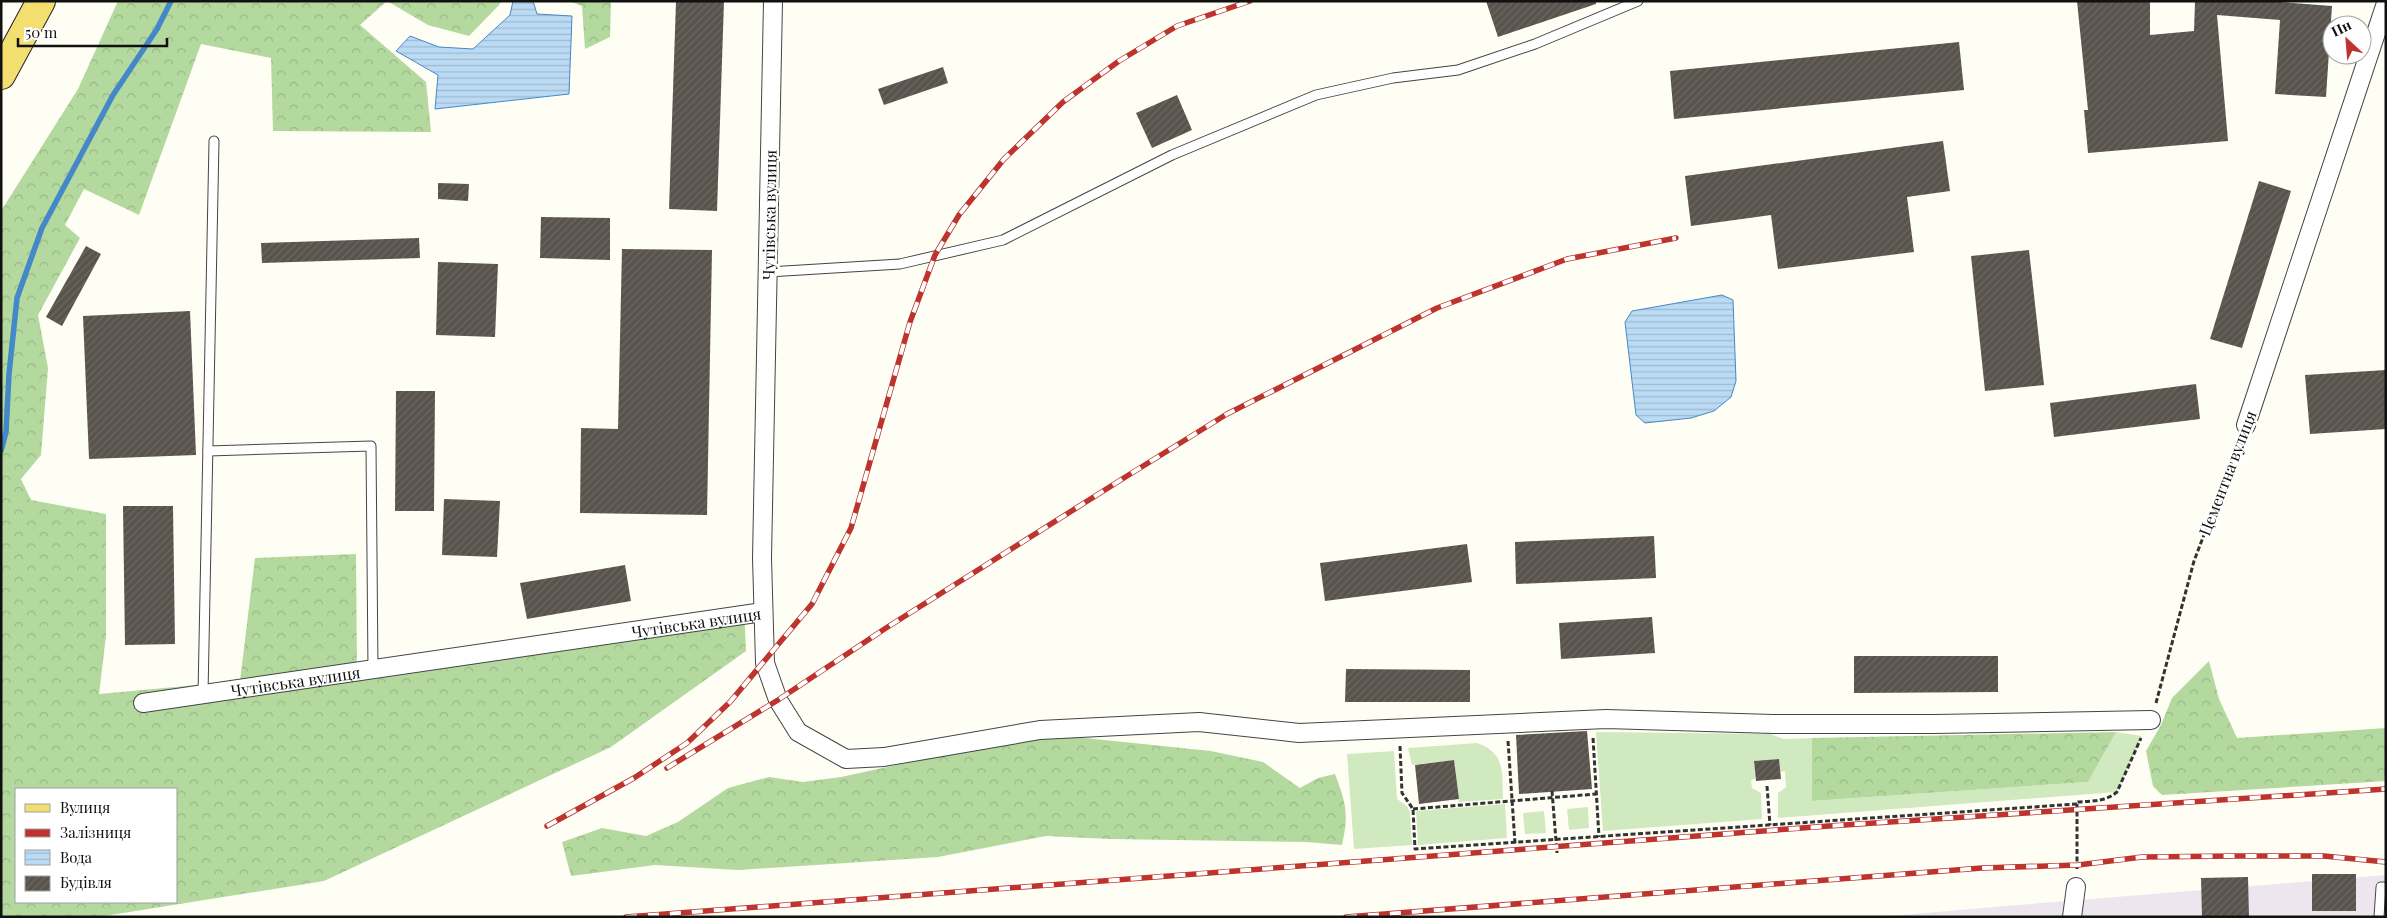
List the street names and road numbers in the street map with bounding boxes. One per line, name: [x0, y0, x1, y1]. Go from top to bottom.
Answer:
street label: Чутівська вулиця: [757, 149, 781, 280]
street label: Цементна вулиця: [2193, 407, 2261, 539]
street label: Чутівська вулиця: [630, 602, 763, 642]
street label: Чутівська вулиця: [229, 661, 362, 701]

